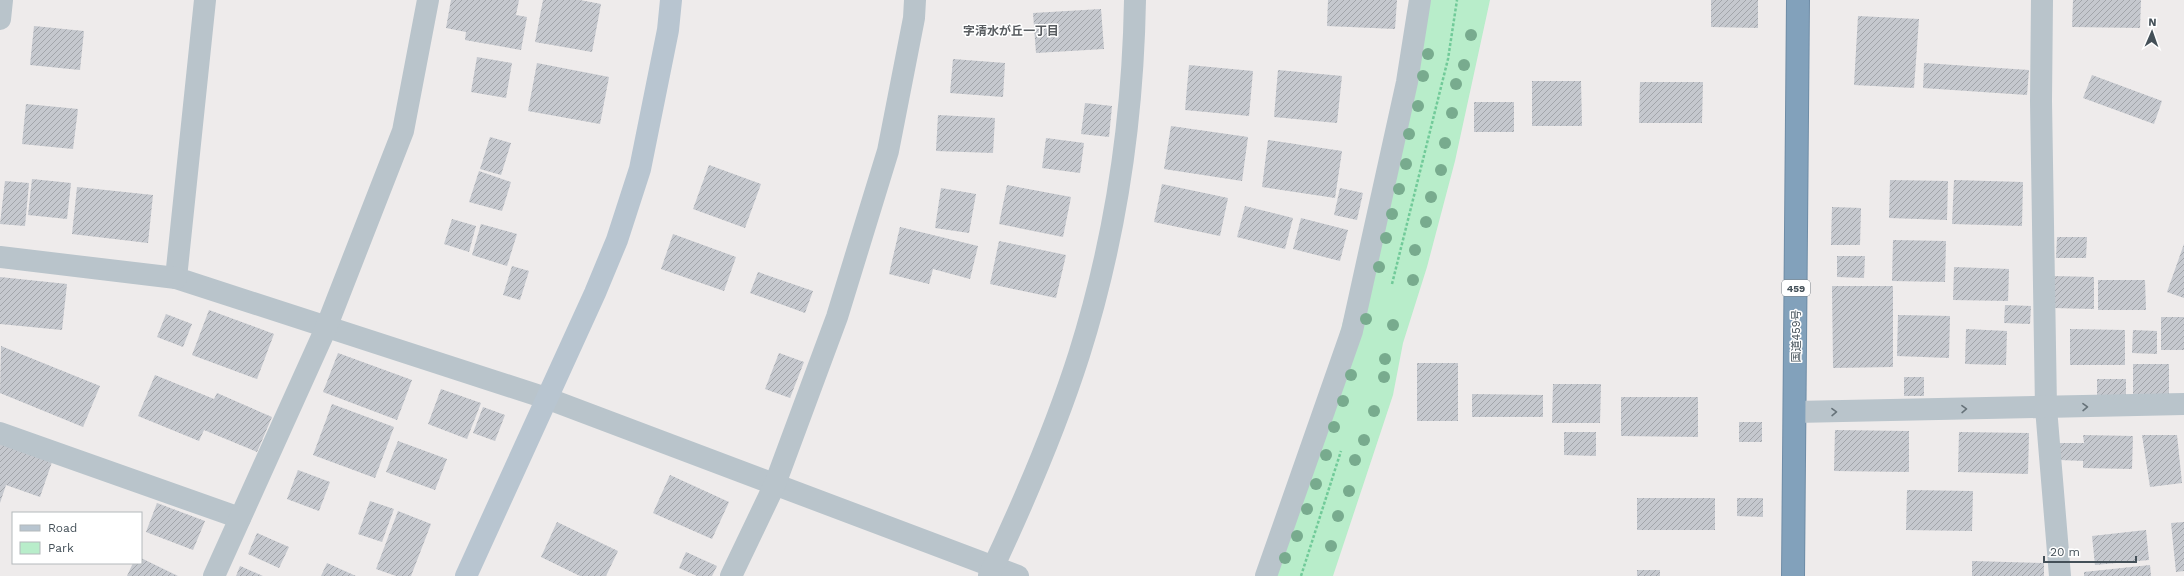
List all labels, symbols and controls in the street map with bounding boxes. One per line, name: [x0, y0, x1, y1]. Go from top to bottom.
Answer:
north arrow: [2132, 12, 2172, 52]
text: N: [2148, 16, 2157, 29]
district label: 字清水が丘一丁目: [963, 24, 1059, 38]
road number: 459: [1782, 280, 1810, 296]
street label: 国道459号: [1790, 310, 1803, 362]
one-way arrow: [2082, 403, 2088, 411]
one-way arrow: [1961, 405, 1967, 413]
one-way arrow: [1831, 407, 1837, 416]
legend: [12, 512, 142, 564]
text: Road: [48, 521, 77, 535]
scale bar: [2044, 538, 2136, 564]
text: Park: [48, 541, 74, 555]
text: 20 m: [2050, 545, 2080, 559]

